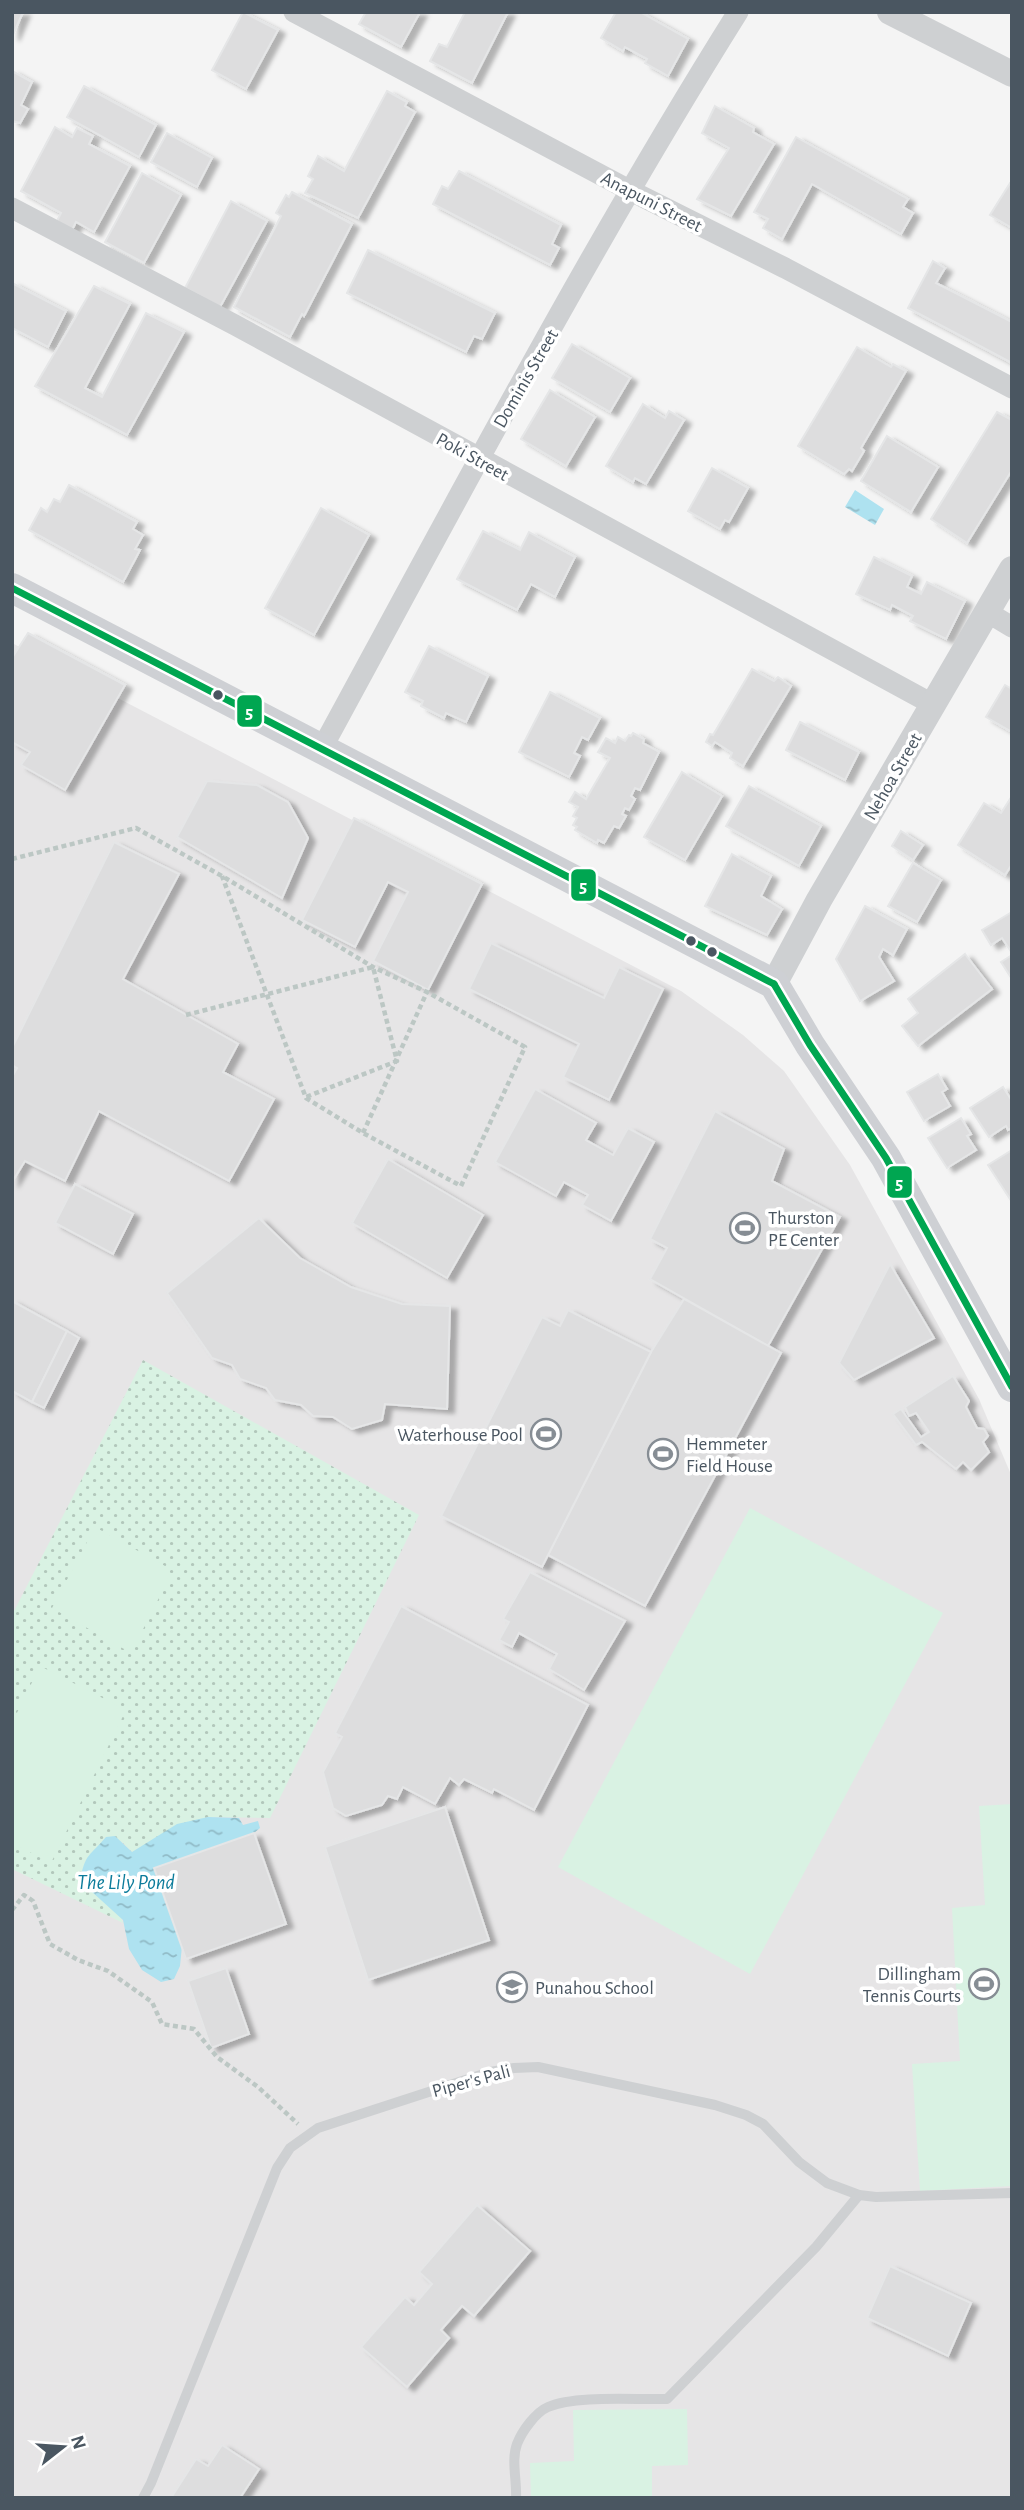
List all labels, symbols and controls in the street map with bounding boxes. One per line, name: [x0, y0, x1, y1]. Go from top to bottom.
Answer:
street label: Anapuni Street: [598, 169, 705, 236]
street label: Dominis Street: [490, 326, 562, 431]
street label: Poki Street: [433, 430, 512, 485]
unlabelled marker: [211, 688, 225, 702]
line badge: 5: [236, 694, 263, 728]
text: 5: [245, 703, 253, 722]
street label: Nehoa Street: [861, 730, 926, 824]
line badge: 5: [570, 868, 597, 902]
text: 5: [579, 877, 587, 896]
unlabelled marker: [684, 934, 698, 948]
unlabelled marker: [705, 945, 719, 959]
line badge: 5: [886, 1165, 913, 1199]
text: 5: [895, 1174, 903, 1193]
place label: Thurston PE Center: [768, 1209, 839, 1250]
sports icon: Thurston PE Center: [728, 1211, 762, 1245]
sports icon: Waterhouse Pool: [529, 1417, 563, 1451]
place label: Waterhouse Pool: [397, 1426, 523, 1445]
place label: Hemmeter Field House: [686, 1435, 773, 1476]
sports icon: Hemmeter Field House: [646, 1437, 680, 1471]
water label: The Lily Pond: [77, 1872, 175, 1893]
place label: Dillingham Tennis Courts: [862, 1965, 961, 2006]
sports icon: Dillingham Tennis Courts: [967, 1967, 1001, 2001]
school or university icon: Punahou School: [495, 1970, 529, 2004]
place label: Punahou School: [535, 1979, 654, 1998]
street label: Piper's Pali: [430, 2062, 513, 2101]
north arrow: [28, 2412, 98, 2482]
text: N: [67, 2433, 89, 2452]

